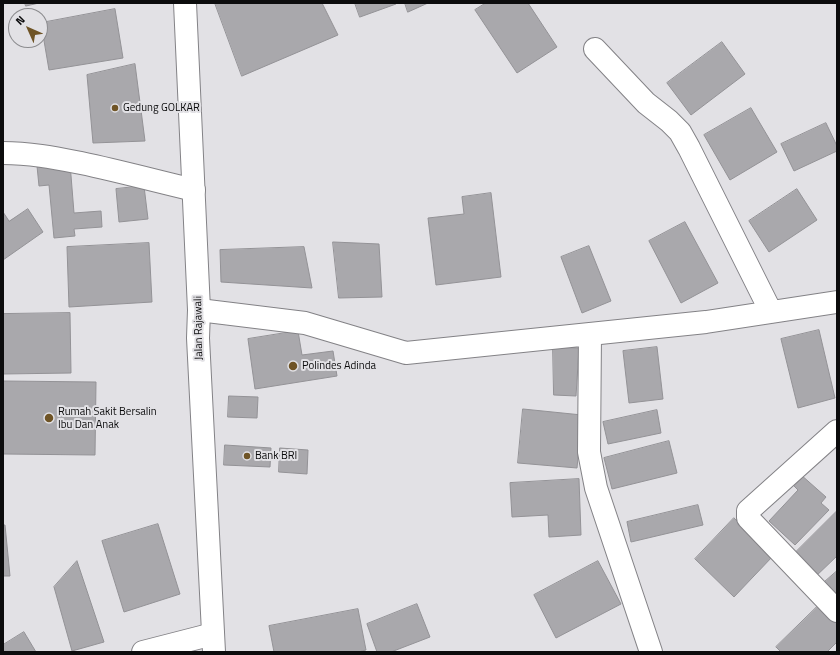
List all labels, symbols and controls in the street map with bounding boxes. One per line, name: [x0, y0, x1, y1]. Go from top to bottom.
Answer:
north arrow: [8, 8, 48, 48]
text: N: [12, 12, 29, 29]
place label: Gedung GOLKAR: [123, 101, 200, 115]
marker: Gedung GOLKAR: [110, 103, 120, 113]
street label: Jalan Rajawali: [192, 296, 206, 360]
place label: Polindes Adinda: [302, 359, 376, 373]
marker: Polindes Adinda: [287, 360, 299, 372]
place label: Rumah Sakit Bersalin Ibu Dan Anak: [58, 405, 157, 431]
marker: Rumah Sakit Bersalin Ibu Dan Anak: [43, 412, 55, 424]
place label: Bank BRI: [255, 449, 297, 463]
marker: Bank BRI: [242, 451, 252, 461]

